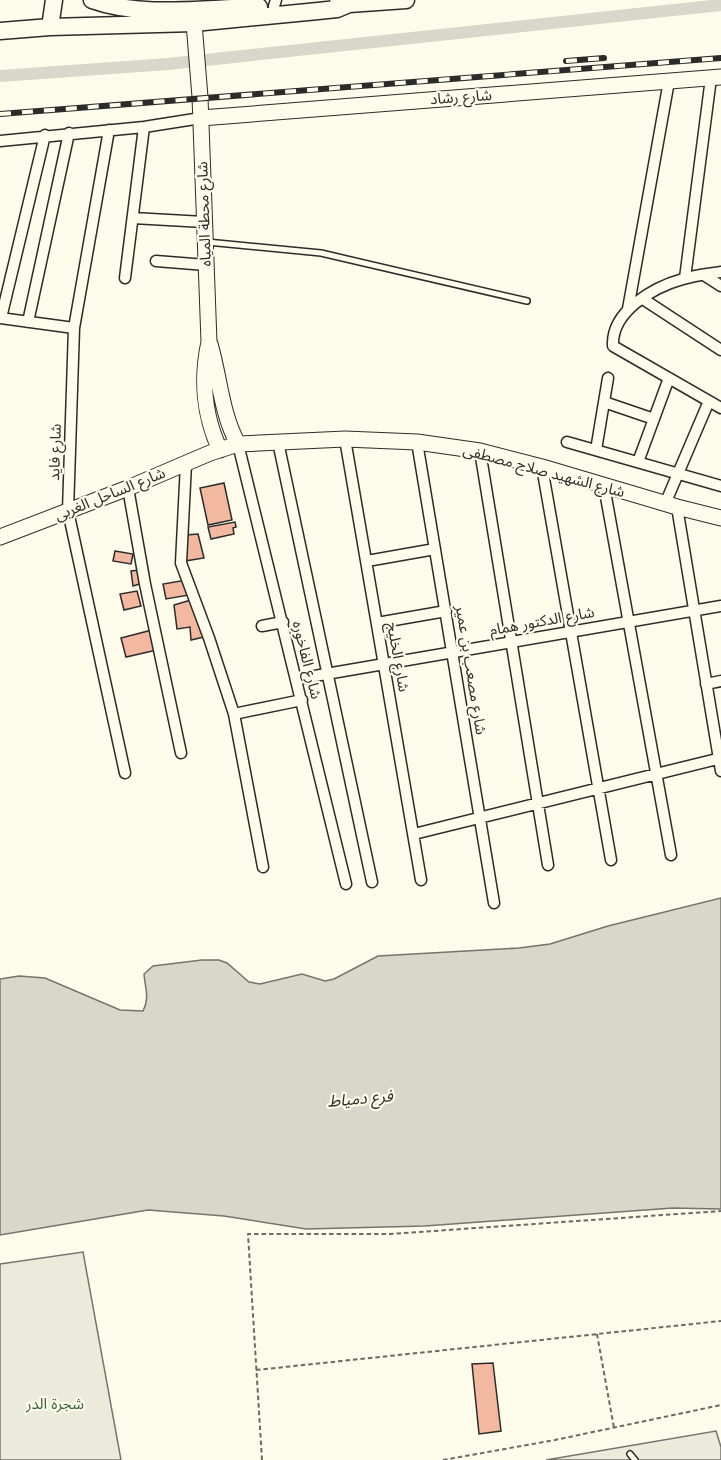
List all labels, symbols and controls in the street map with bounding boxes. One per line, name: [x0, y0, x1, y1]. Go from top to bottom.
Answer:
street label: شارع رشاد: [430, 86, 493, 111]
street label: شارع محطة المياه: [193, 161, 218, 267]
street label: شارع فايد: [45, 423, 68, 481]
street label: شارع الشهيد صلاح مصطفى: [460, 441, 627, 504]
street label: شارع الساحل الغربى: [52, 464, 169, 527]
street label: شارع مصعب بن عمير: [449, 603, 490, 737]
street label: شارع الدكتور همام: [488, 603, 597, 642]
street label: شارع الفاخوره: [286, 619, 325, 702]
street label: شارع الخليج: [380, 621, 413, 694]
water label: فرع دمياط: [327, 1087, 395, 1114]
park label: شجرة الدر: [25, 1395, 84, 1413]

